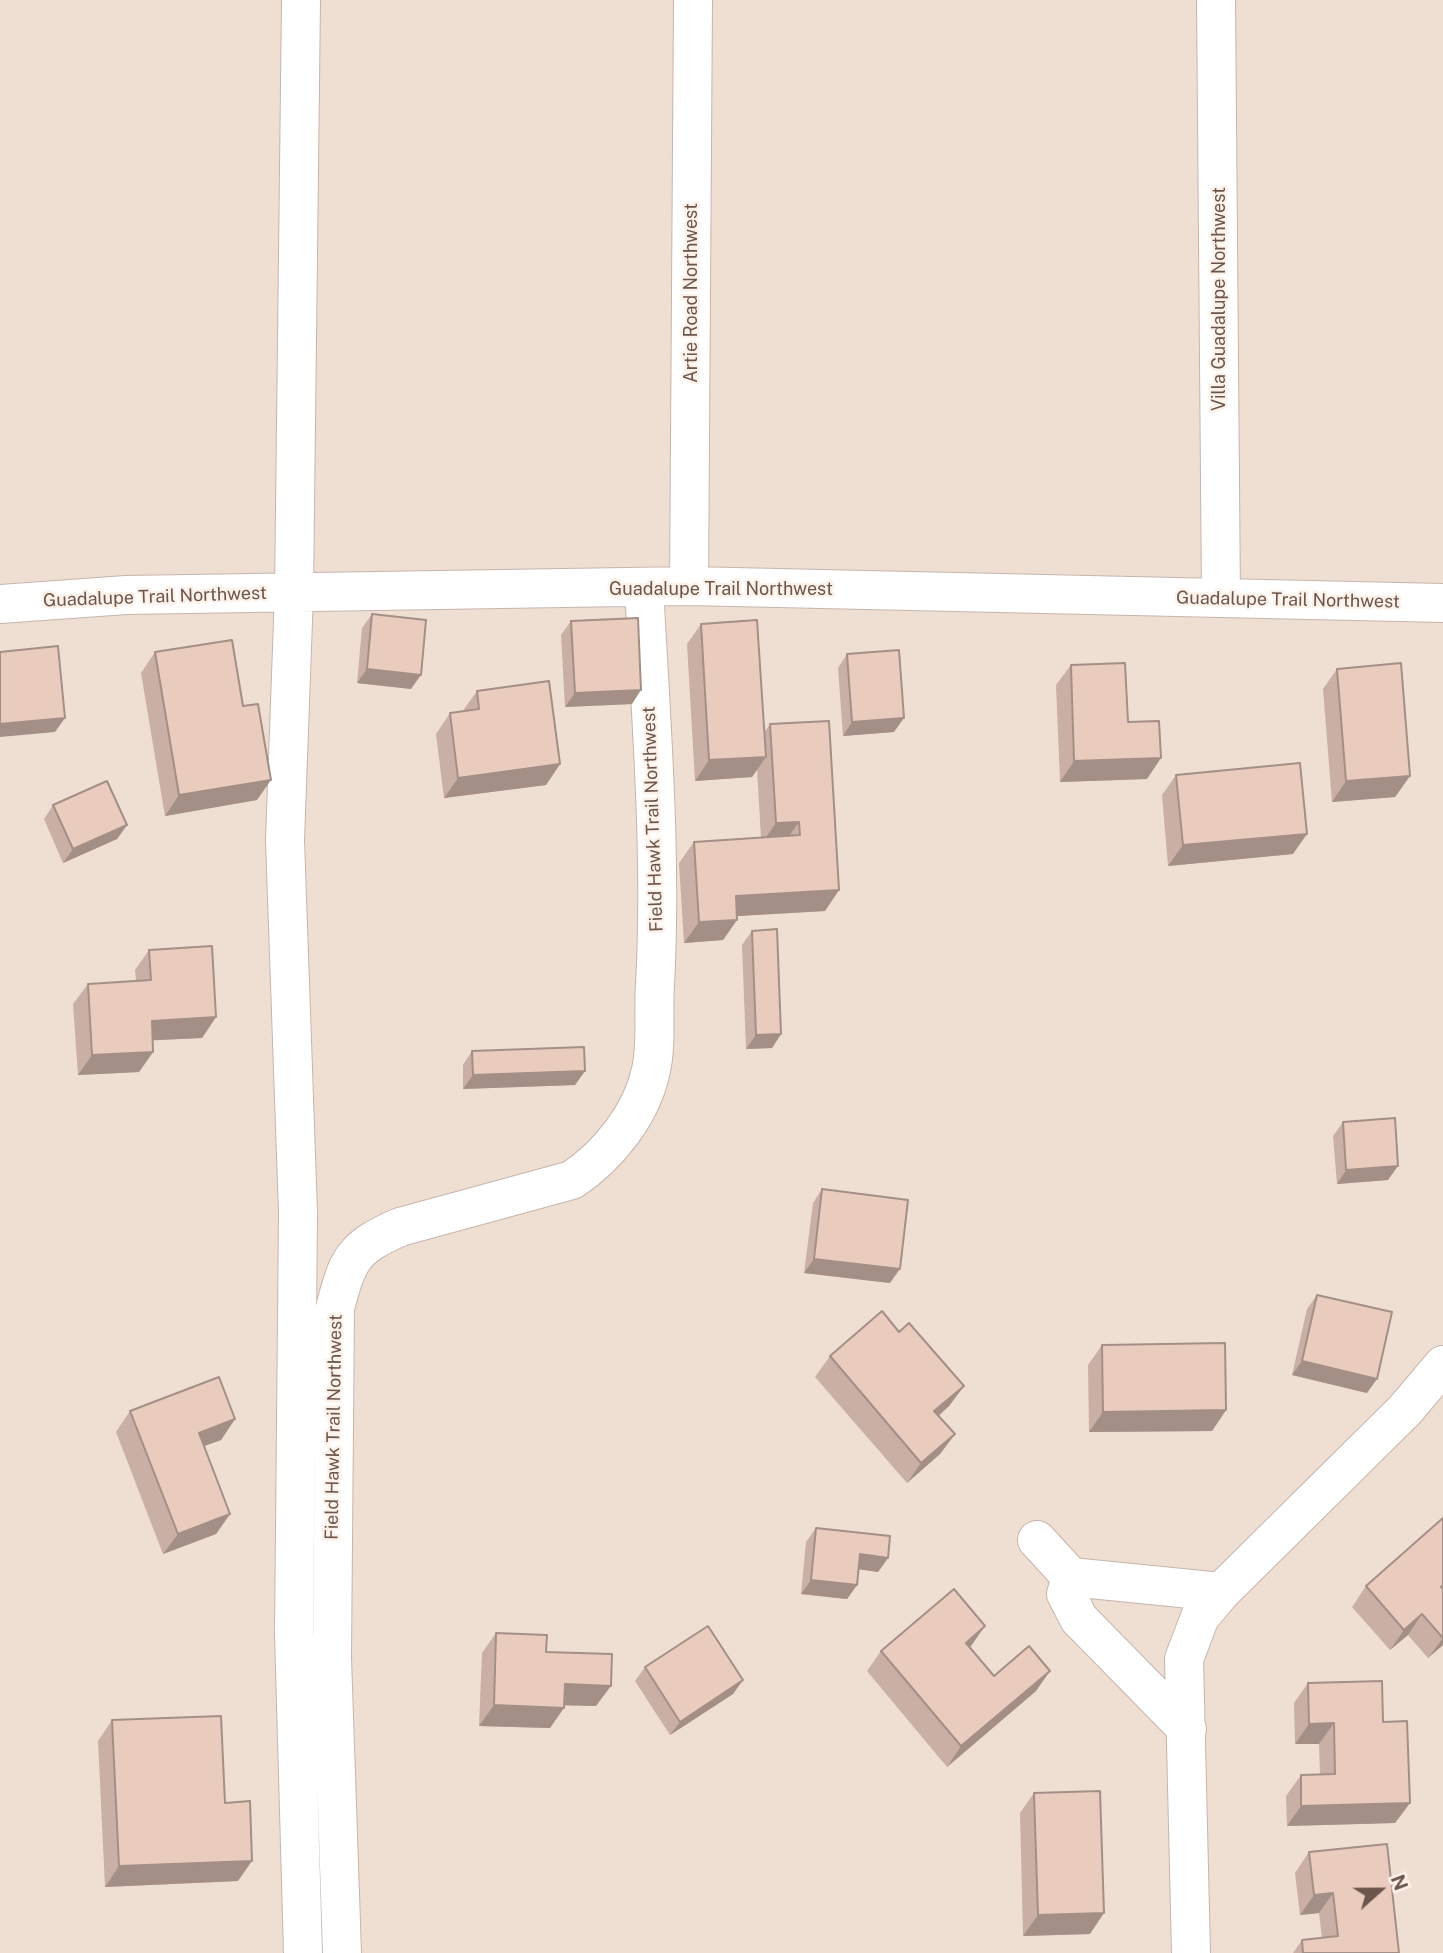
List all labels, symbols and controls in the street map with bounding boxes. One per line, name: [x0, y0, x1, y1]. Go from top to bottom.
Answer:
street label: Villa Guadalupe Northwest: [1208, 187, 1230, 411]
street label: Artie Road Northwest: [680, 203, 702, 383]
street label: Guadalupe Trail Northwest: [609, 578, 833, 600]
street label: Guadalupe Trail Northwest: [43, 582, 267, 612]
street label: Guadalupe Trail Northwest: [1176, 587, 1400, 613]
street label: Field Hawk Trail Northwest: [638, 706, 668, 932]
street label: Field Hawk Trail Northwest: [321, 1314, 347, 1540]
north arrow: [1345, 1855, 1415, 1925]
text: N: [1387, 1872, 1413, 1893]

